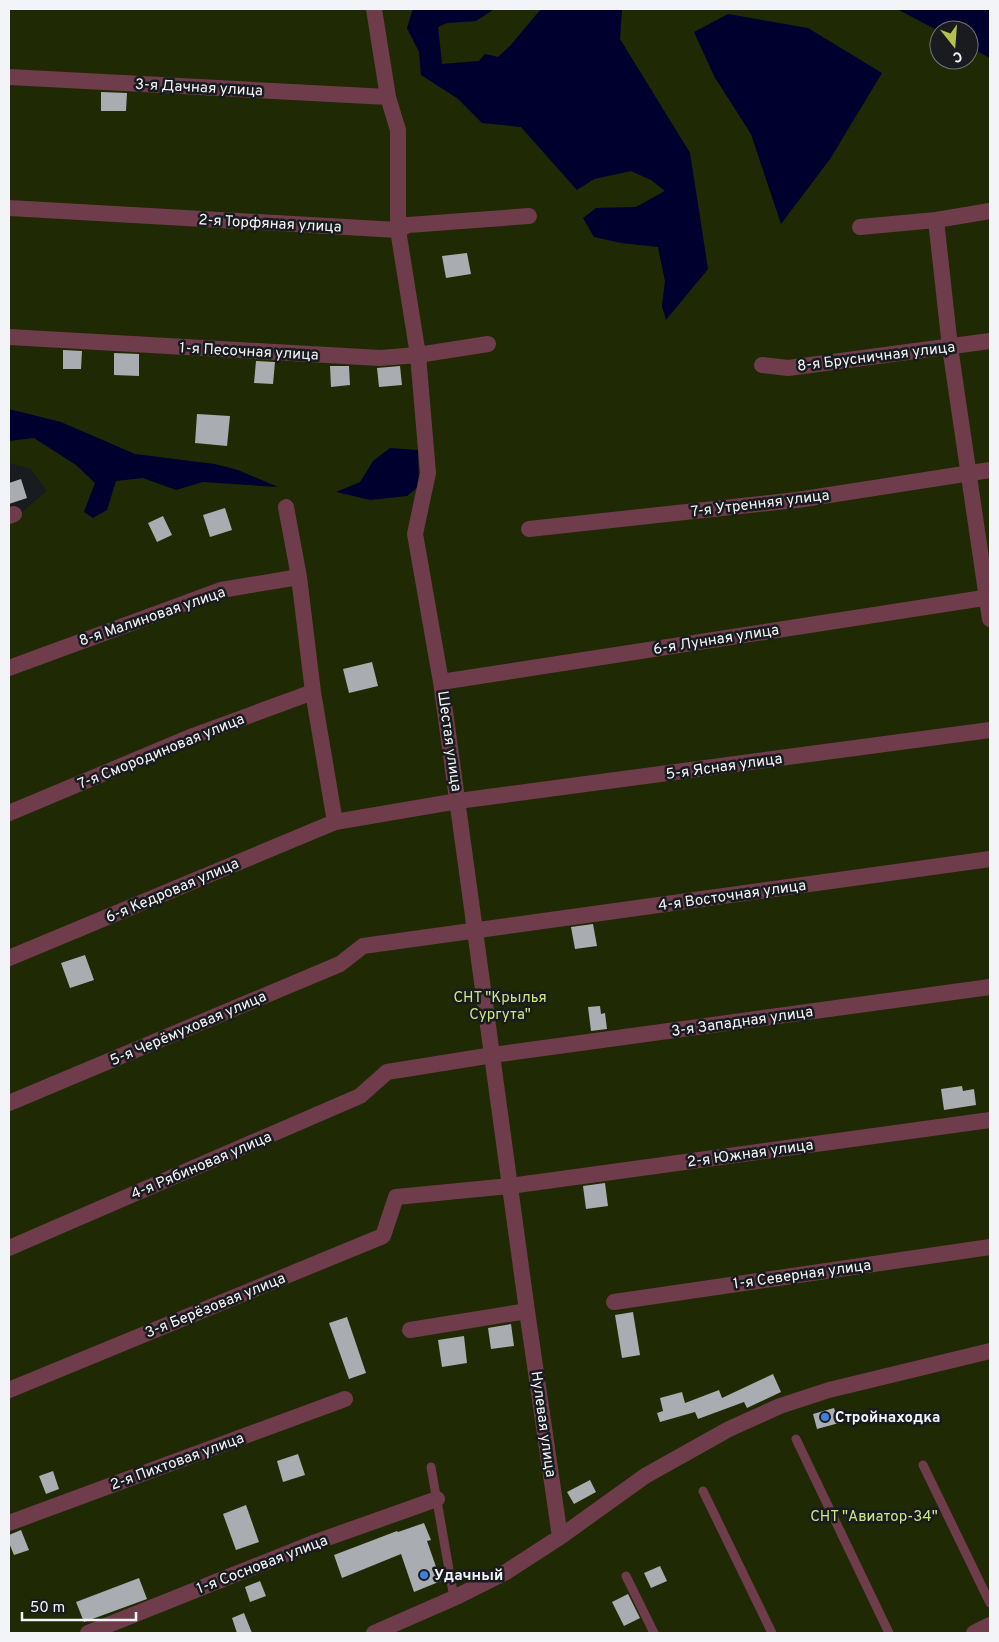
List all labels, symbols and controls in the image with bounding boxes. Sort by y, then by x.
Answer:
north arrow [929,20,979,70]
text: С [951,47,964,65]
street label: 3-я Дачная улица [134,76,263,101]
street label: 2-я Торфяная улица [198,211,342,238]
street label: 8-я Брусничная улица [796,338,956,377]
street label: 1-я Песочная улица [179,339,319,366]
street label: 7-я Утренняя улица [690,487,831,522]
street label: 8-я Малиновая улица [77,583,228,651]
street label: 6-я Лунная улица [652,621,781,660]
street label: Шестая улица [432,690,465,793]
street label: 7-я Смородиновая улица [75,710,248,795]
street label: 5-я Ясная улица [665,750,784,785]
street label: 6-я Кедровая улица [103,855,242,928]
street label: 4-я Восточная улица [657,877,807,916]
street label: 5-я Черёмуховая улица [107,988,270,1071]
park label: CНТ "Крылья Сургута" [453,989,547,1025]
street label: 3-я Западная улица [670,1003,814,1042]
street label: 4-я Рябиновая улица [128,1128,275,1205]
street label: 2-я Южная улица [686,1136,815,1173]
street label: 1-я Северная улица [732,1256,872,1295]
street label: 3-я Берёзовая улица [143,1270,288,1343]
street label: Нулевая улица [526,1370,559,1479]
place label: Стройнаходка [835,1409,940,1428]
marker: Стройнаходка [819,1411,831,1423]
street label: 2-я Пихтовая улица [108,1429,247,1495]
park label: СНТ "Авиатор-34" [810,1508,938,1527]
street label: 1-я Сосновая улица [194,1532,331,1599]
place label: Удачный [434,1567,503,1586]
marker: Удачный [418,1569,430,1581]
scale bar [22,1590,136,1622]
text: 50 m [30,1599,65,1618]

